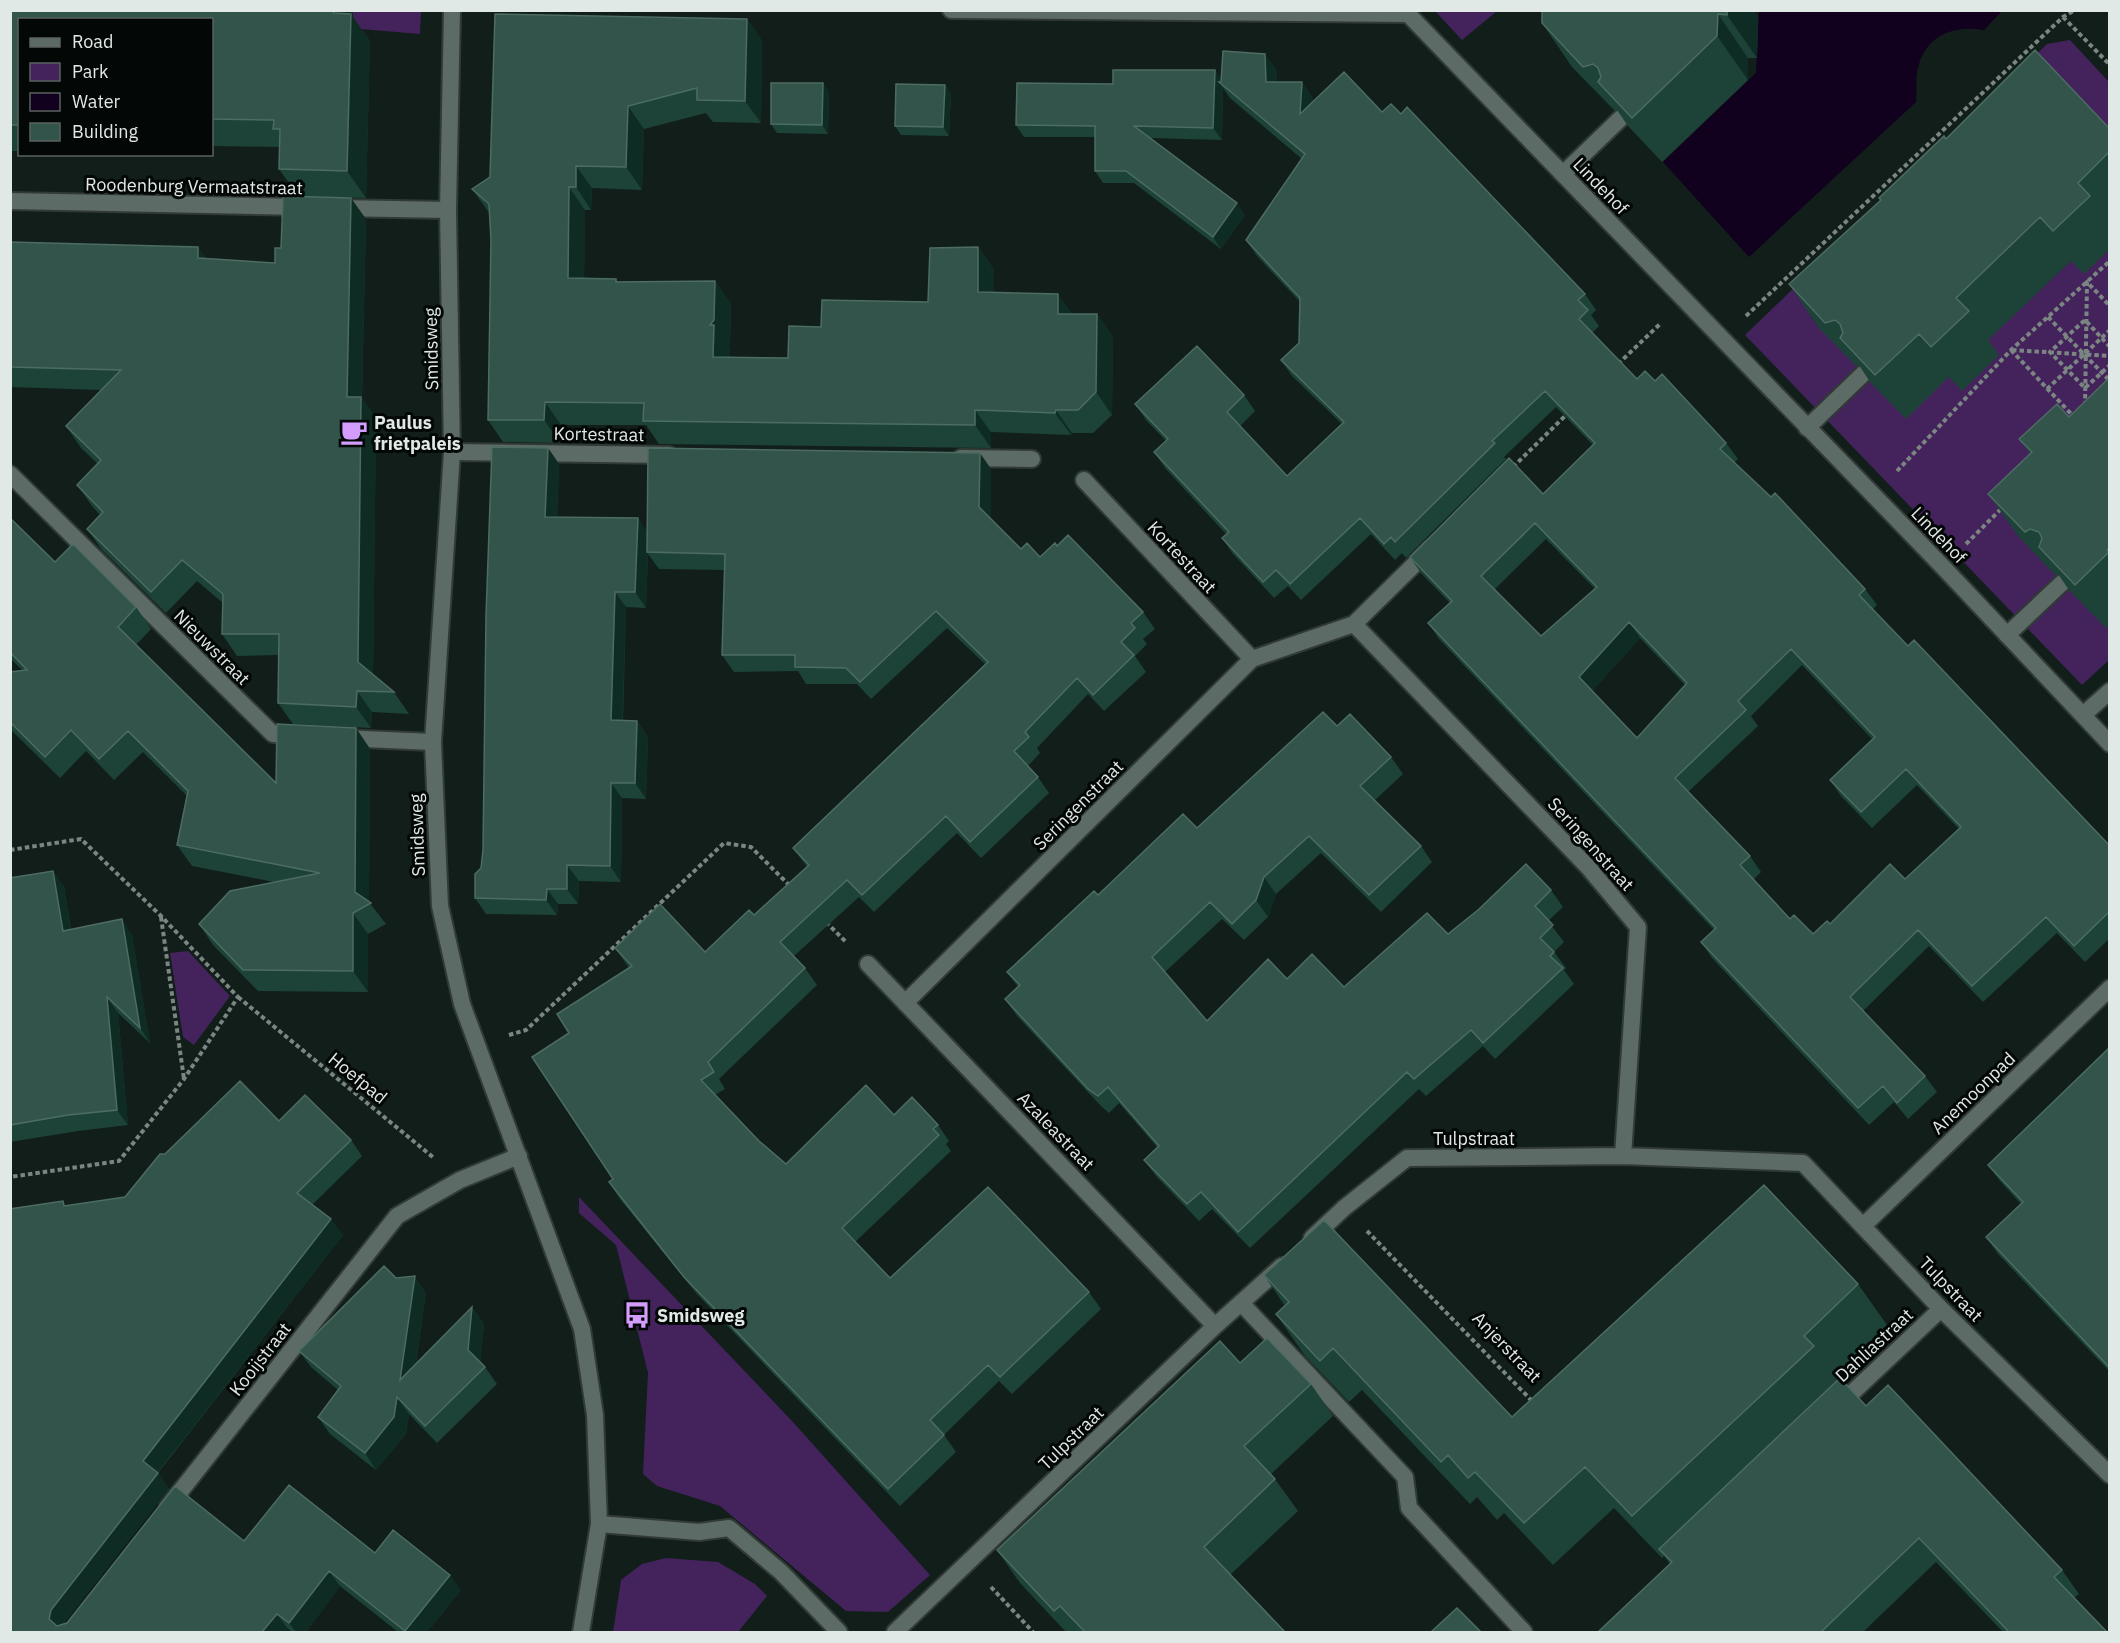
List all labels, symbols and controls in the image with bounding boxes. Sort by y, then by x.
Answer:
legend [18,18,213,156]
text: Road [72,30,113,53]
text: Park [72,60,109,83]
text: Water [72,90,121,113]
text: Building [72,120,139,143]
street label: Lindehof [1568,153,1634,219]
street label: Roodenburg Vermaatstraat [85,173,303,199]
street label: Smidsweg [419,307,443,391]
place label: Paulus frietpaleis [374,411,461,455]
cafe icon: Paulus frietpaleis [339,417,369,447]
street label: Kortestraat [553,422,645,446]
street label: Lindehof [1906,502,1972,568]
street label: Kortestraat [1143,516,1221,598]
street label: Nieuwstraat [169,604,255,690]
street label: Seringenstraat [1028,755,1128,855]
street label: Seringenstraat [1543,792,1639,896]
street label: Smidsweg [404,793,430,877]
street label: Hoefpad [324,1047,392,1109]
street label: Anemoonpad [1926,1047,2020,1139]
street label: Azaleastraat [1013,1087,1099,1175]
street label: Tulpstraat [1433,1127,1515,1150]
street label: Tulpstraat [1914,1252,1988,1326]
bus stop icon: Smidsweg [622,1300,652,1330]
street label: Dahliastraat [1830,1303,1918,1387]
place label: Smidsweg [657,1304,744,1327]
street label: Anjerstraat [1468,1307,1546,1387]
street label: Kooijstraat [224,1318,296,1400]
street label: Tulpstraat [1034,1401,1108,1475]

